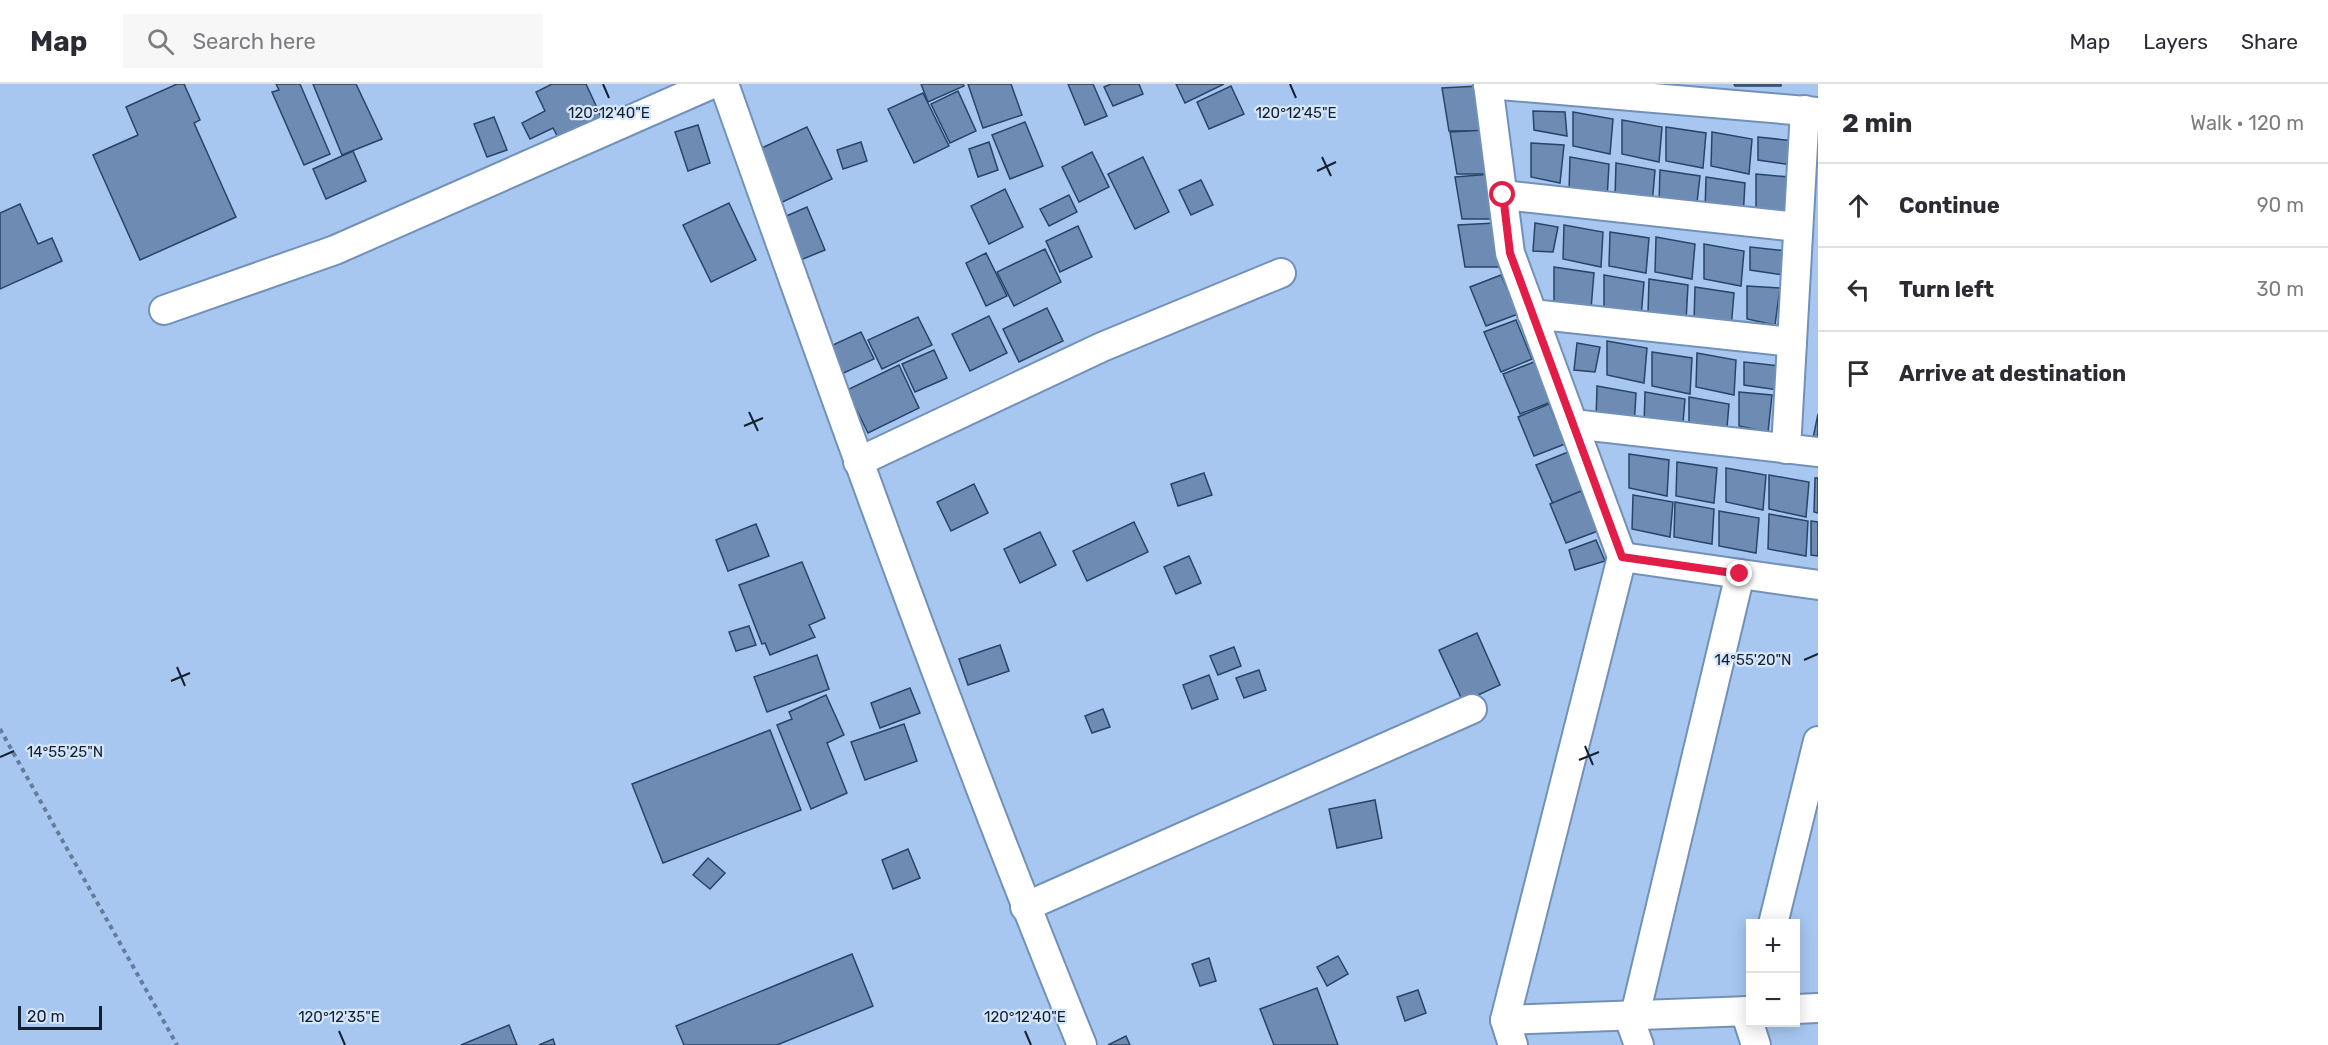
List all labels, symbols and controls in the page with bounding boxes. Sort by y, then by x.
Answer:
search box [123,14,543,68]
text: Map [30,25,87,58]
icon: search [144,25,177,58]
text: Search here [192,28,316,55]
text: Map [2069,29,2110,54]
text: Layers [2143,29,2208,54]
text: Share [2241,29,2298,54]
text: 120°12'40"E [568,104,650,122]
text: 120°12'45"E [1255,104,1337,122]
text: 2 min [1842,108,1912,139]
text: Walk · 120 m [2190,111,2304,135]
route start [1489,181,1515,207]
icon: ahead [1842,189,1875,222]
text: Continue [1899,192,2000,219]
text: 90 m [2257,193,2304,217]
icon: left [1842,273,1875,306]
text: Turn left [1899,276,1994,303]
text: 30 m [2257,277,2304,301]
icon: arrive [1842,357,1875,390]
text: Arrive at destination [1899,360,2126,387]
route end [1726,560,1752,586]
text: 14°55'20"N [1714,651,1792,669]
text: 14°55'25"N [27,743,103,761]
map controls [1746,919,1800,1027]
button: + [1746,919,1800,973]
button: − [1746,973,1800,1027]
scale bar [18,1003,102,1030]
text: 20 m [27,1007,65,1026]
text: 120°12'35"E [298,1008,380,1026]
text: 120°12'40"E [984,1008,1066,1026]

